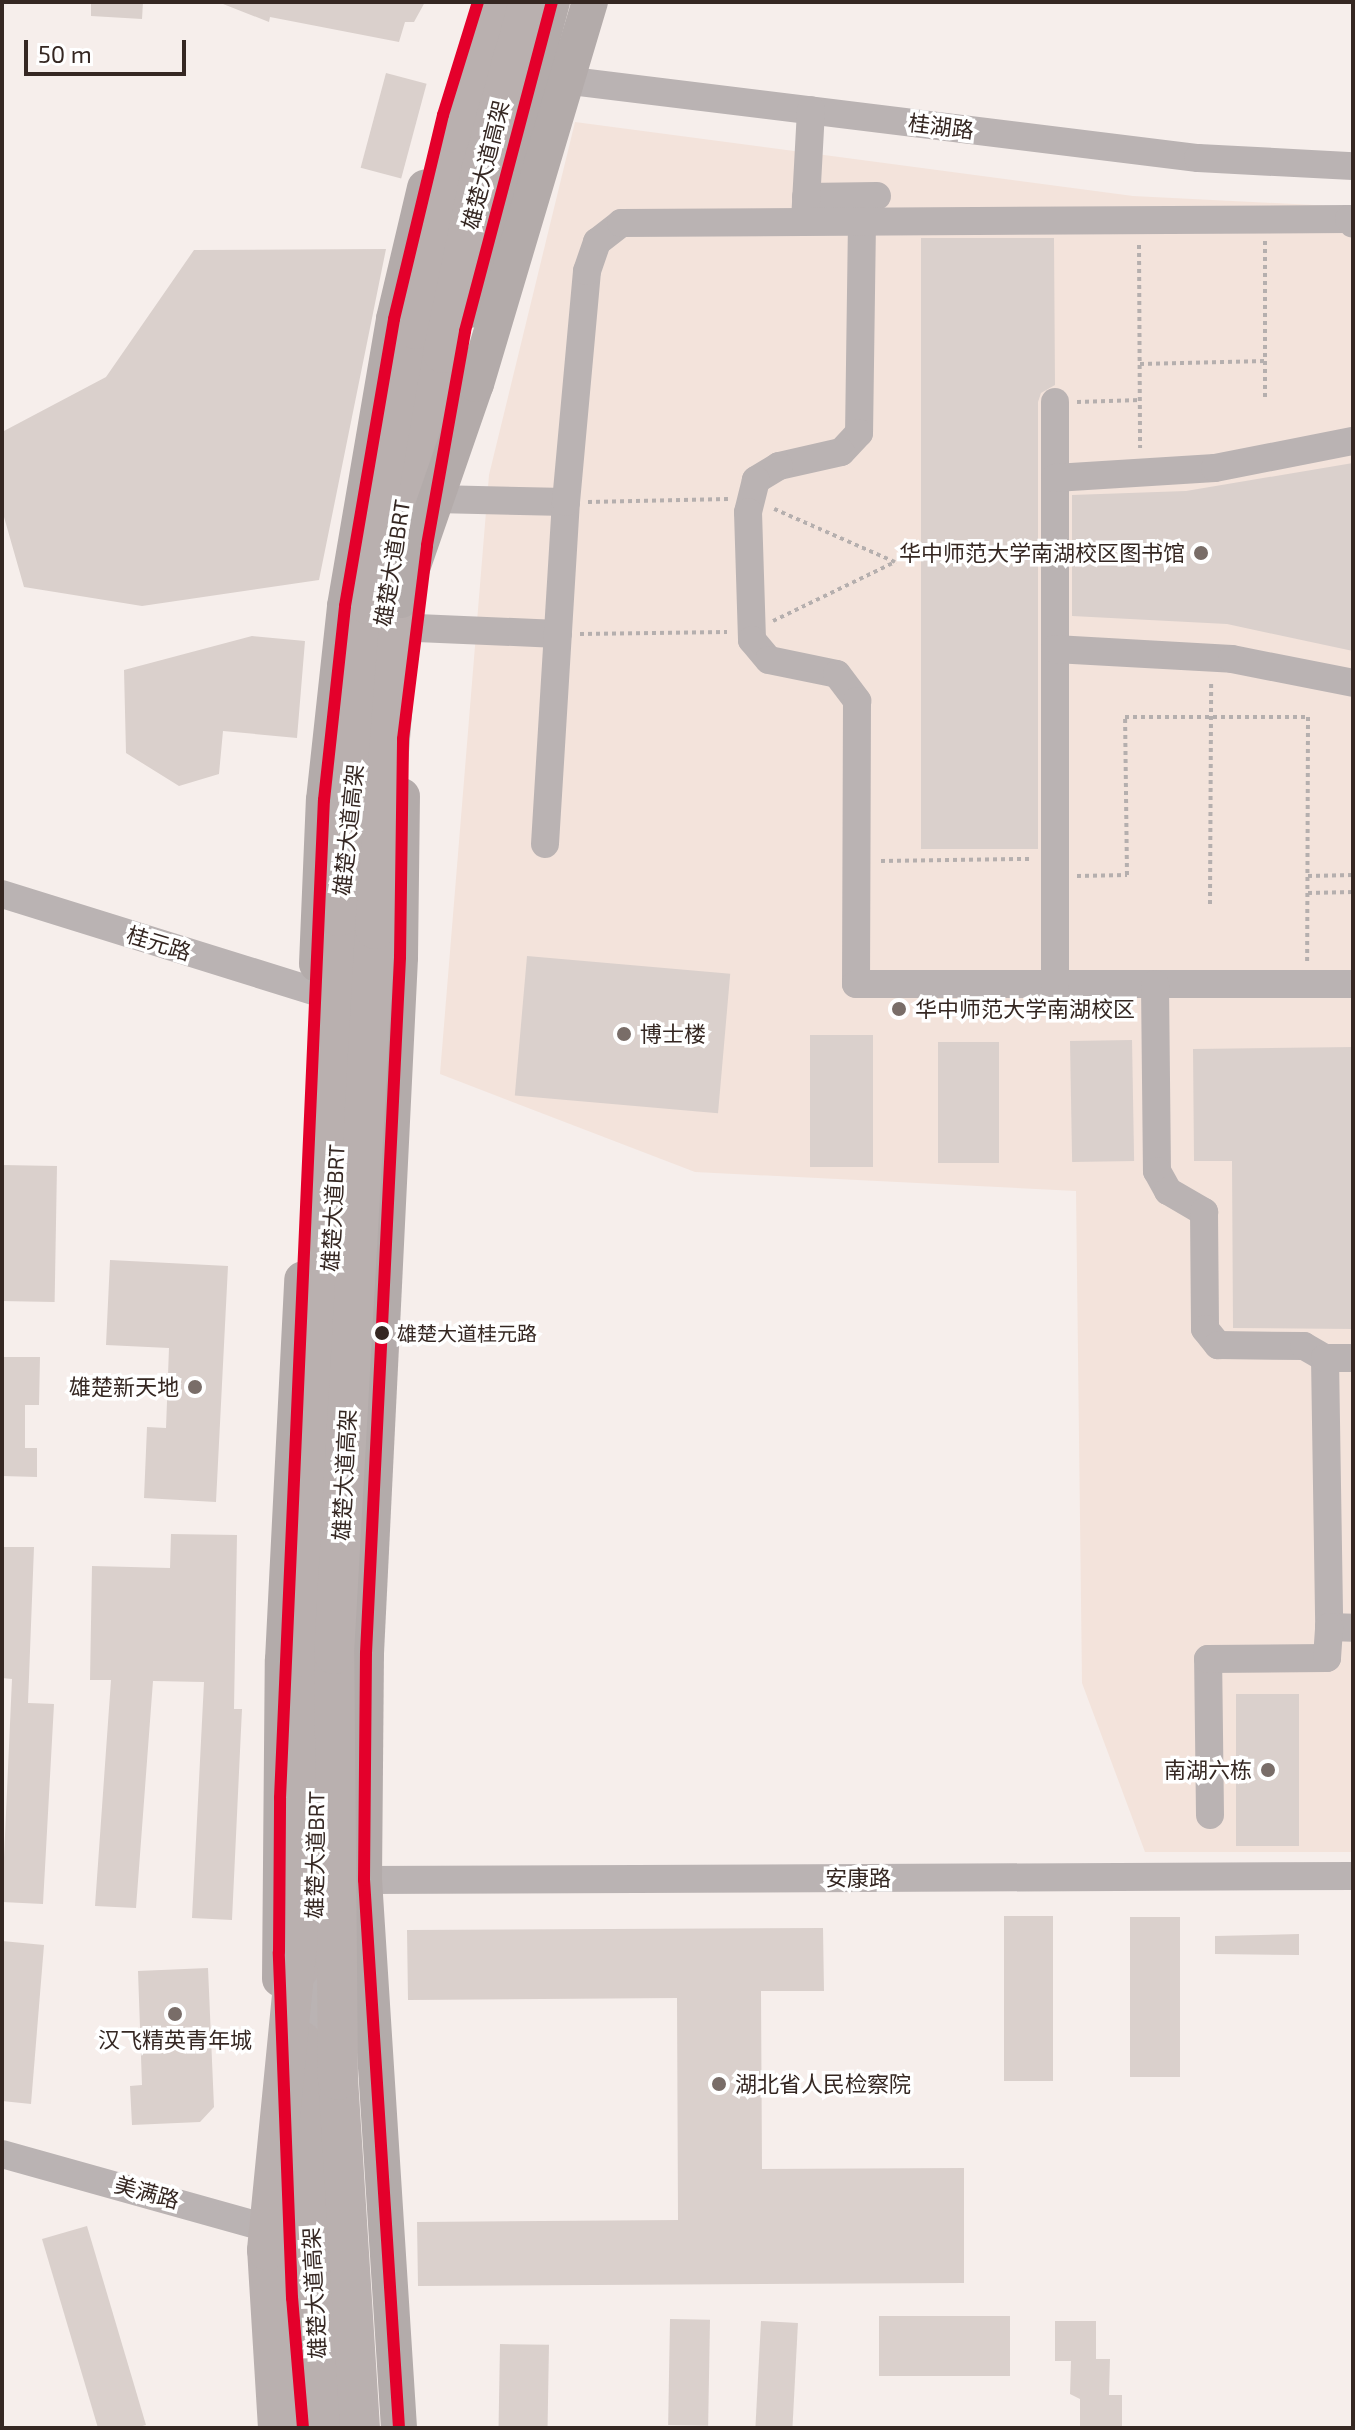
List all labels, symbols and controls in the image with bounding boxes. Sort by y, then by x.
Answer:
scale bar [28,24,190,74]
text: 50 m [38,39,92,68]
street label: 雄楚大道高架 [456,98,514,232]
street label: 桂湖路 [907,109,975,143]
street label: 雄楚大道BRT [369,498,415,628]
place label: 华中师范大学南湖校区图书馆 [899,540,1185,566]
marker: 华中师范大学南湖校区图书馆 [1192,544,1210,562]
street label: 雄楚大道高架 [328,763,368,897]
street label: 桂元路 [124,921,194,965]
place label: 华中师范大学南湖校区 [915,996,1135,1022]
marker: 华中师范大学南湖校区 [890,1000,908,1018]
place label: 博士楼 [640,1021,706,1047]
marker: 博士楼 [615,1025,633,1043]
street label: 雄楚大道BRT [316,1144,350,1272]
place label: 雄楚大道桂元路 [397,1321,537,1345]
marker: 雄楚大道桂元路 [374,1325,390,1341]
place label: 雄楚新天地 [69,1374,179,1400]
marker: 雄楚新天地 [186,1378,204,1396]
street label: 雄楚大道高架 [327,1408,361,1542]
place label: 南湖六栋 [1164,1757,1252,1783]
marker: 南湖六栋 [1259,1761,1277,1779]
street label: 雄楚大道BRT [301,1791,329,1919]
street label: 安康路 [825,1865,891,1891]
marker: 汉飞精英青年城 [166,2005,184,2023]
place label: 汉飞精英青年城 [98,2027,252,2053]
place label: 湖北省人民检察院 [735,2071,911,2097]
marker: 湖北省人民检察院 [710,2075,728,2093]
street label: 美满路 [112,2171,182,2213]
street label: 雄楚大道高架 [297,2226,331,2360]

